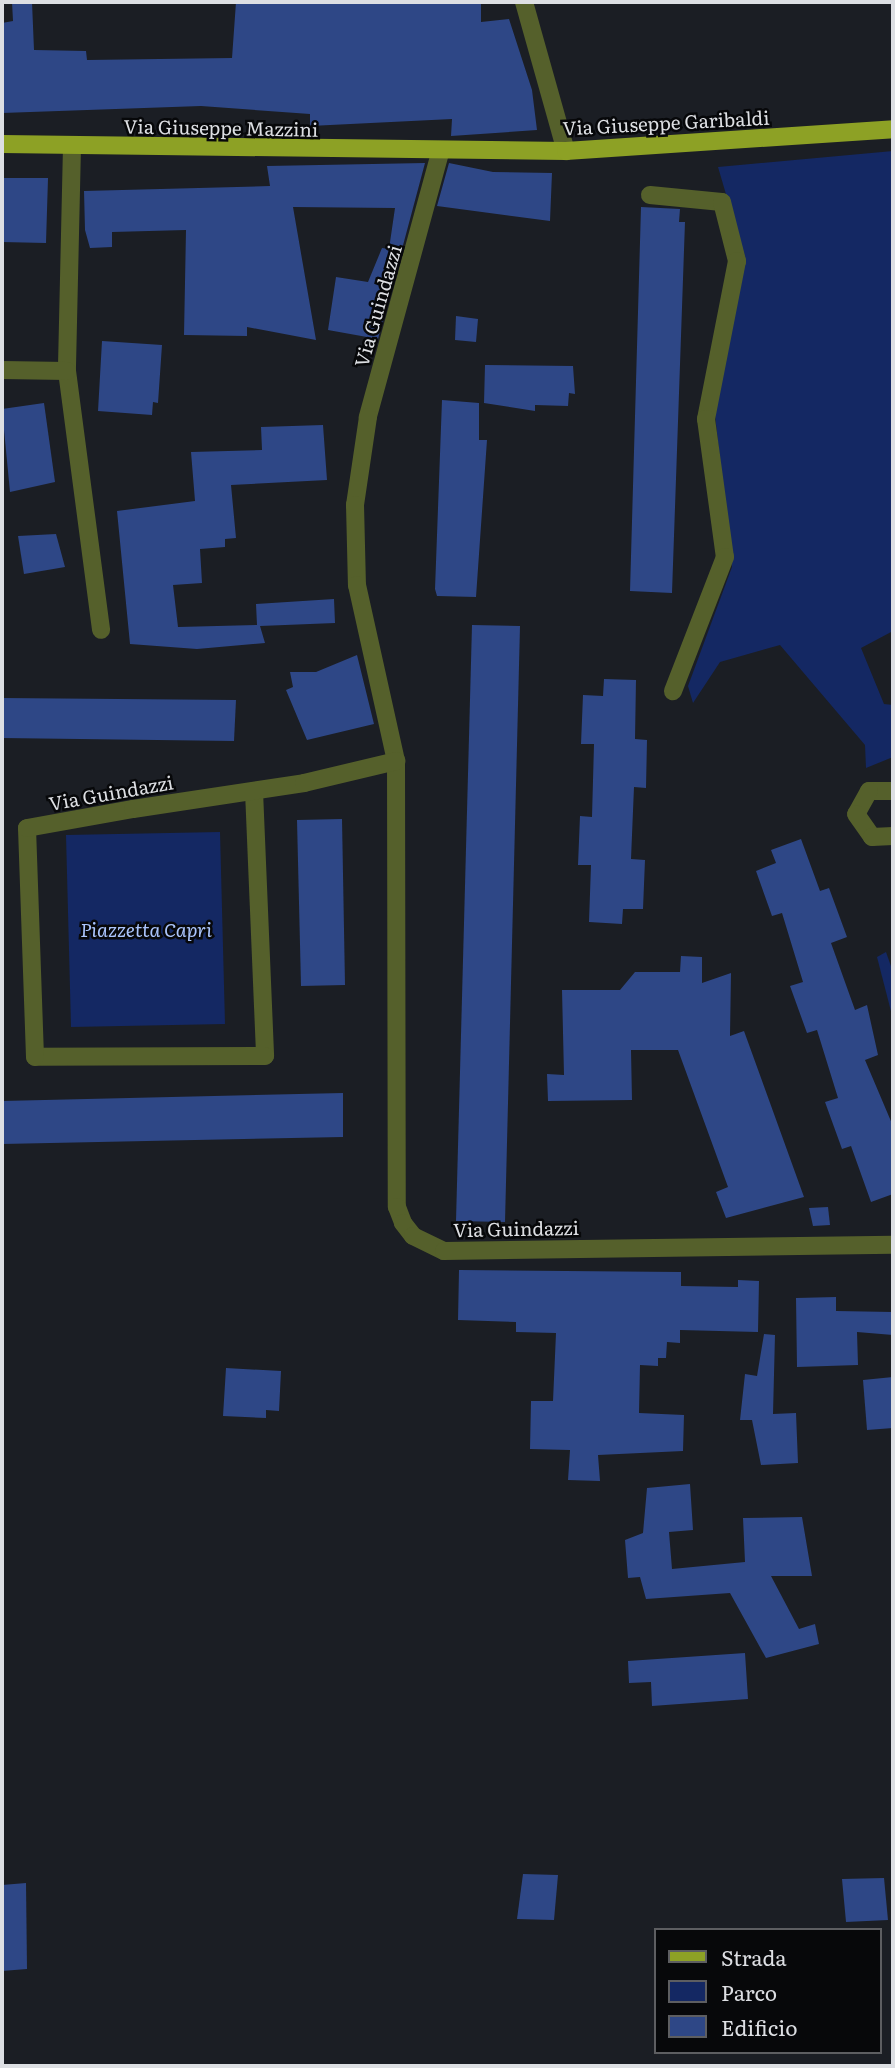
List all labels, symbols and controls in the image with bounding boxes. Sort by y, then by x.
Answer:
street label: Via Giuseppe Garibaldi [562,106,770,140]
street label: Via Giuseppe Mazzini [124,115,318,141]
street label: Via Guindazzi [350,242,406,370]
street label: Via Guindazzi [47,771,175,815]
park label: Piazzetta Capri [80,919,212,941]
street label: Via Guindazzi [453,1217,579,1241]
legend [654,1928,881,2054]
text: Strada [721,1941,787,1972]
text: Parco [721,1976,777,2007]
text: Edificio [721,2011,797,2042]

